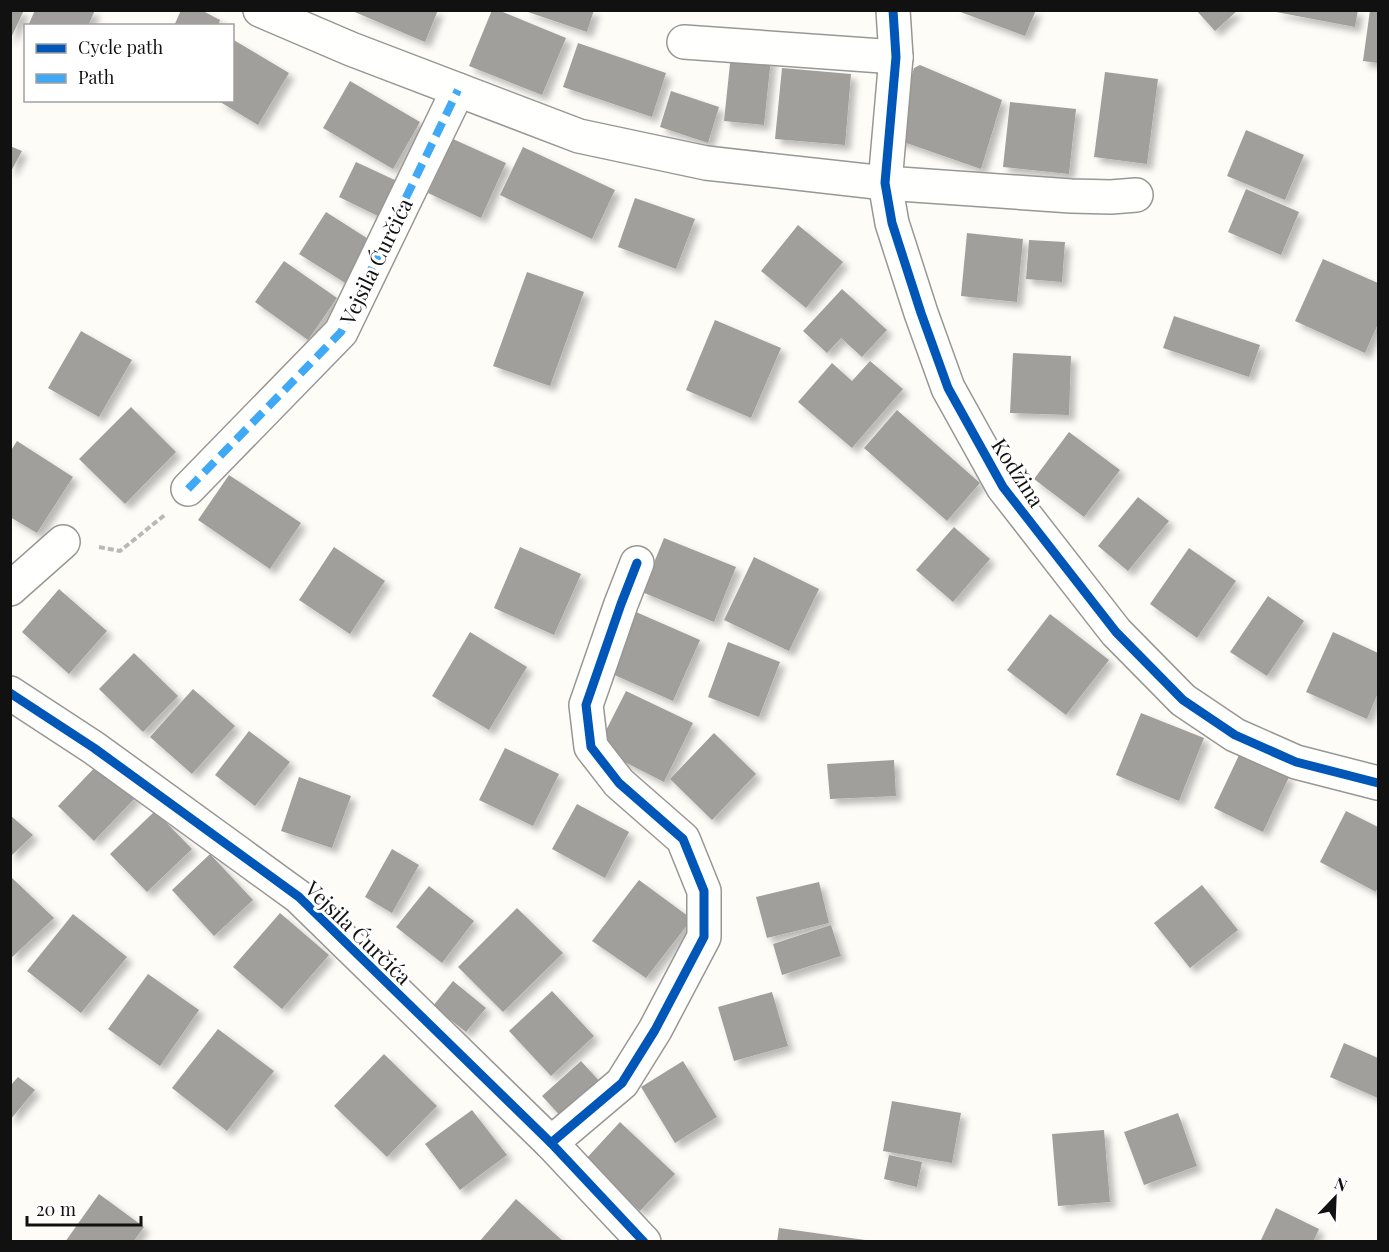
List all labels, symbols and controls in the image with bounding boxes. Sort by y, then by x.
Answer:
legend [24,24,234,102]
text: Cycle path [78,35,163,59]
text: Path [78,65,115,89]
street label: Vejsila Ćurčića [332,192,418,330]
street label: Kodžina [986,432,1052,512]
street label: Vejsila Ćurčića [299,873,419,990]
north arrow [1305,1168,1365,1228]
text: N [1332,1172,1351,1196]
scale bar [27,1189,141,1227]
text: 20 m [36,1197,76,1221]

